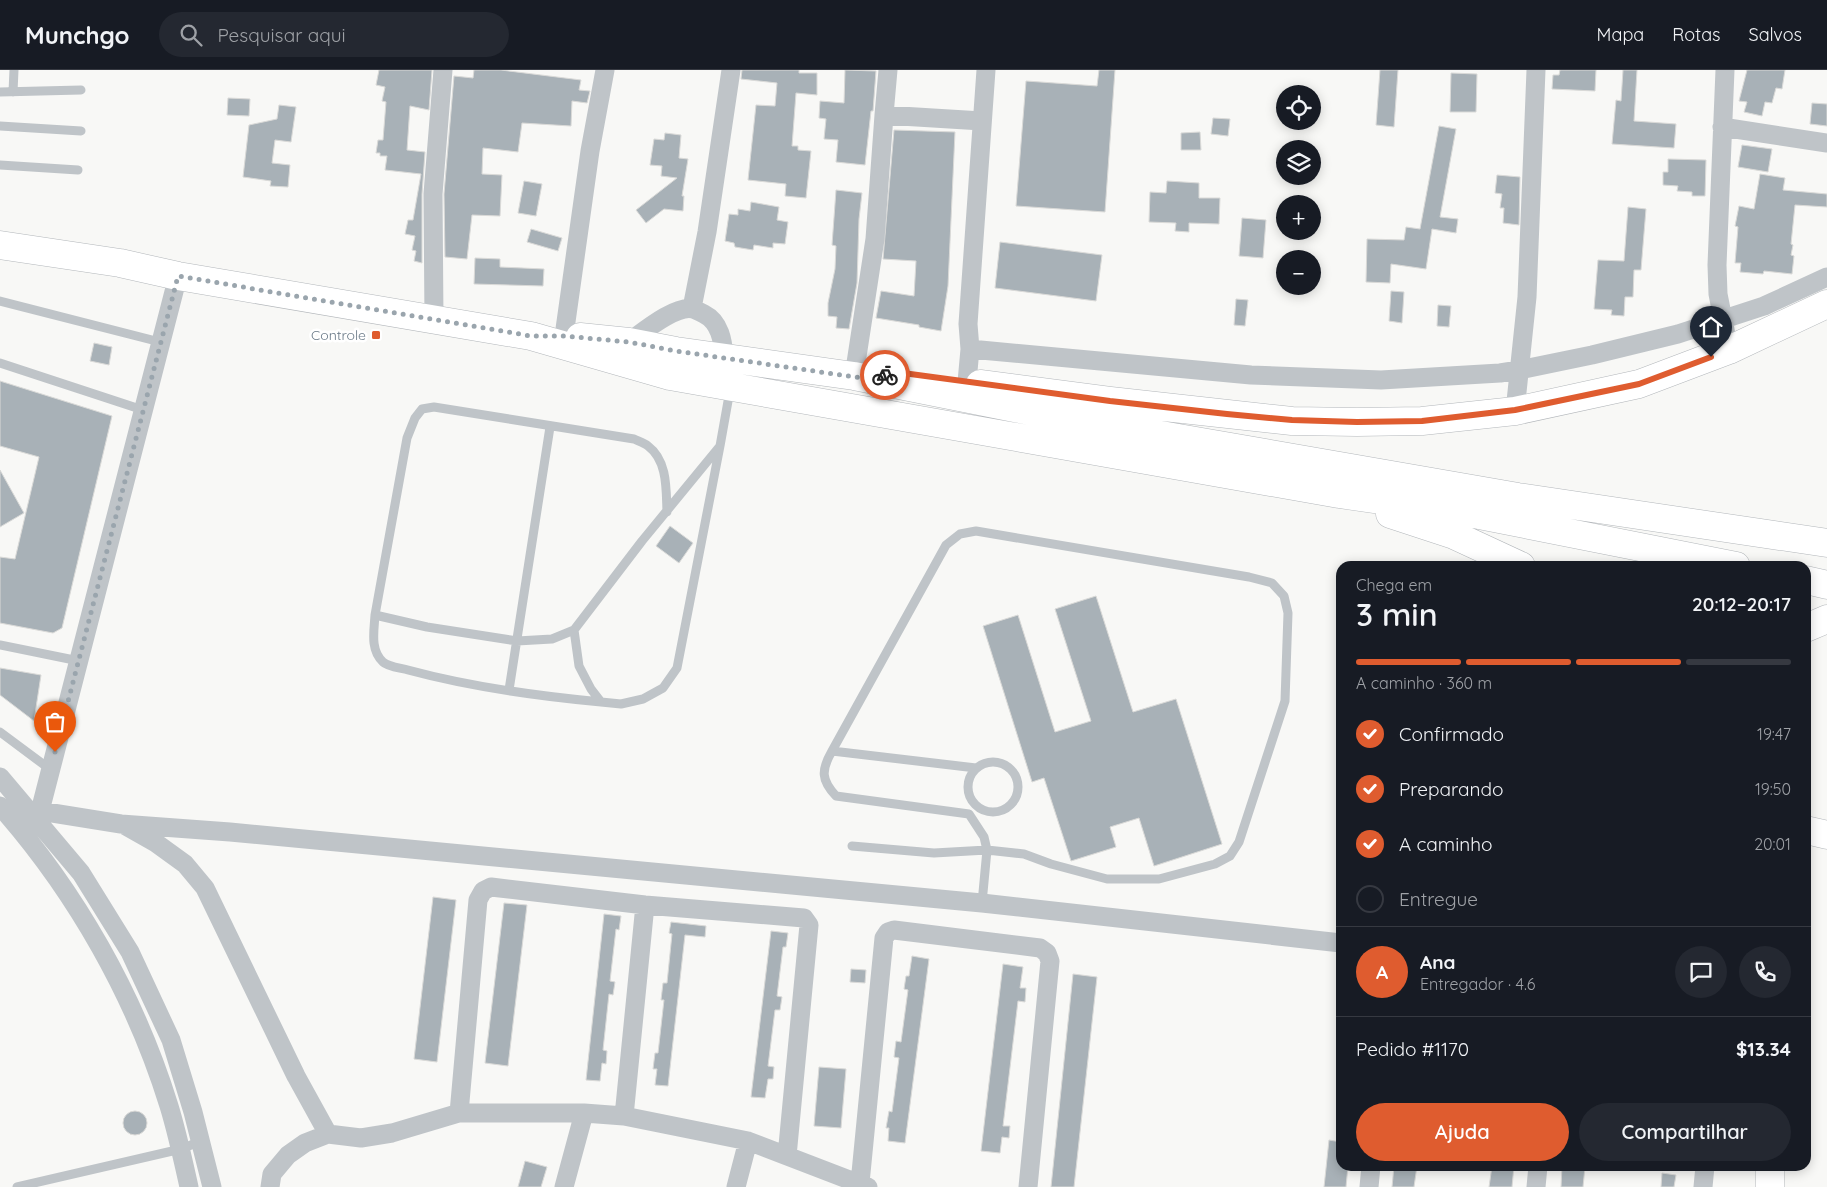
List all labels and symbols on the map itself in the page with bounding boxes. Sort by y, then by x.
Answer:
pin [1690,306,1732,357]
place label: Controle [311,326,366,344]
marker: Controle [370,329,382,341]
courier [860,350,910,400]
pin [34,701,76,752]

